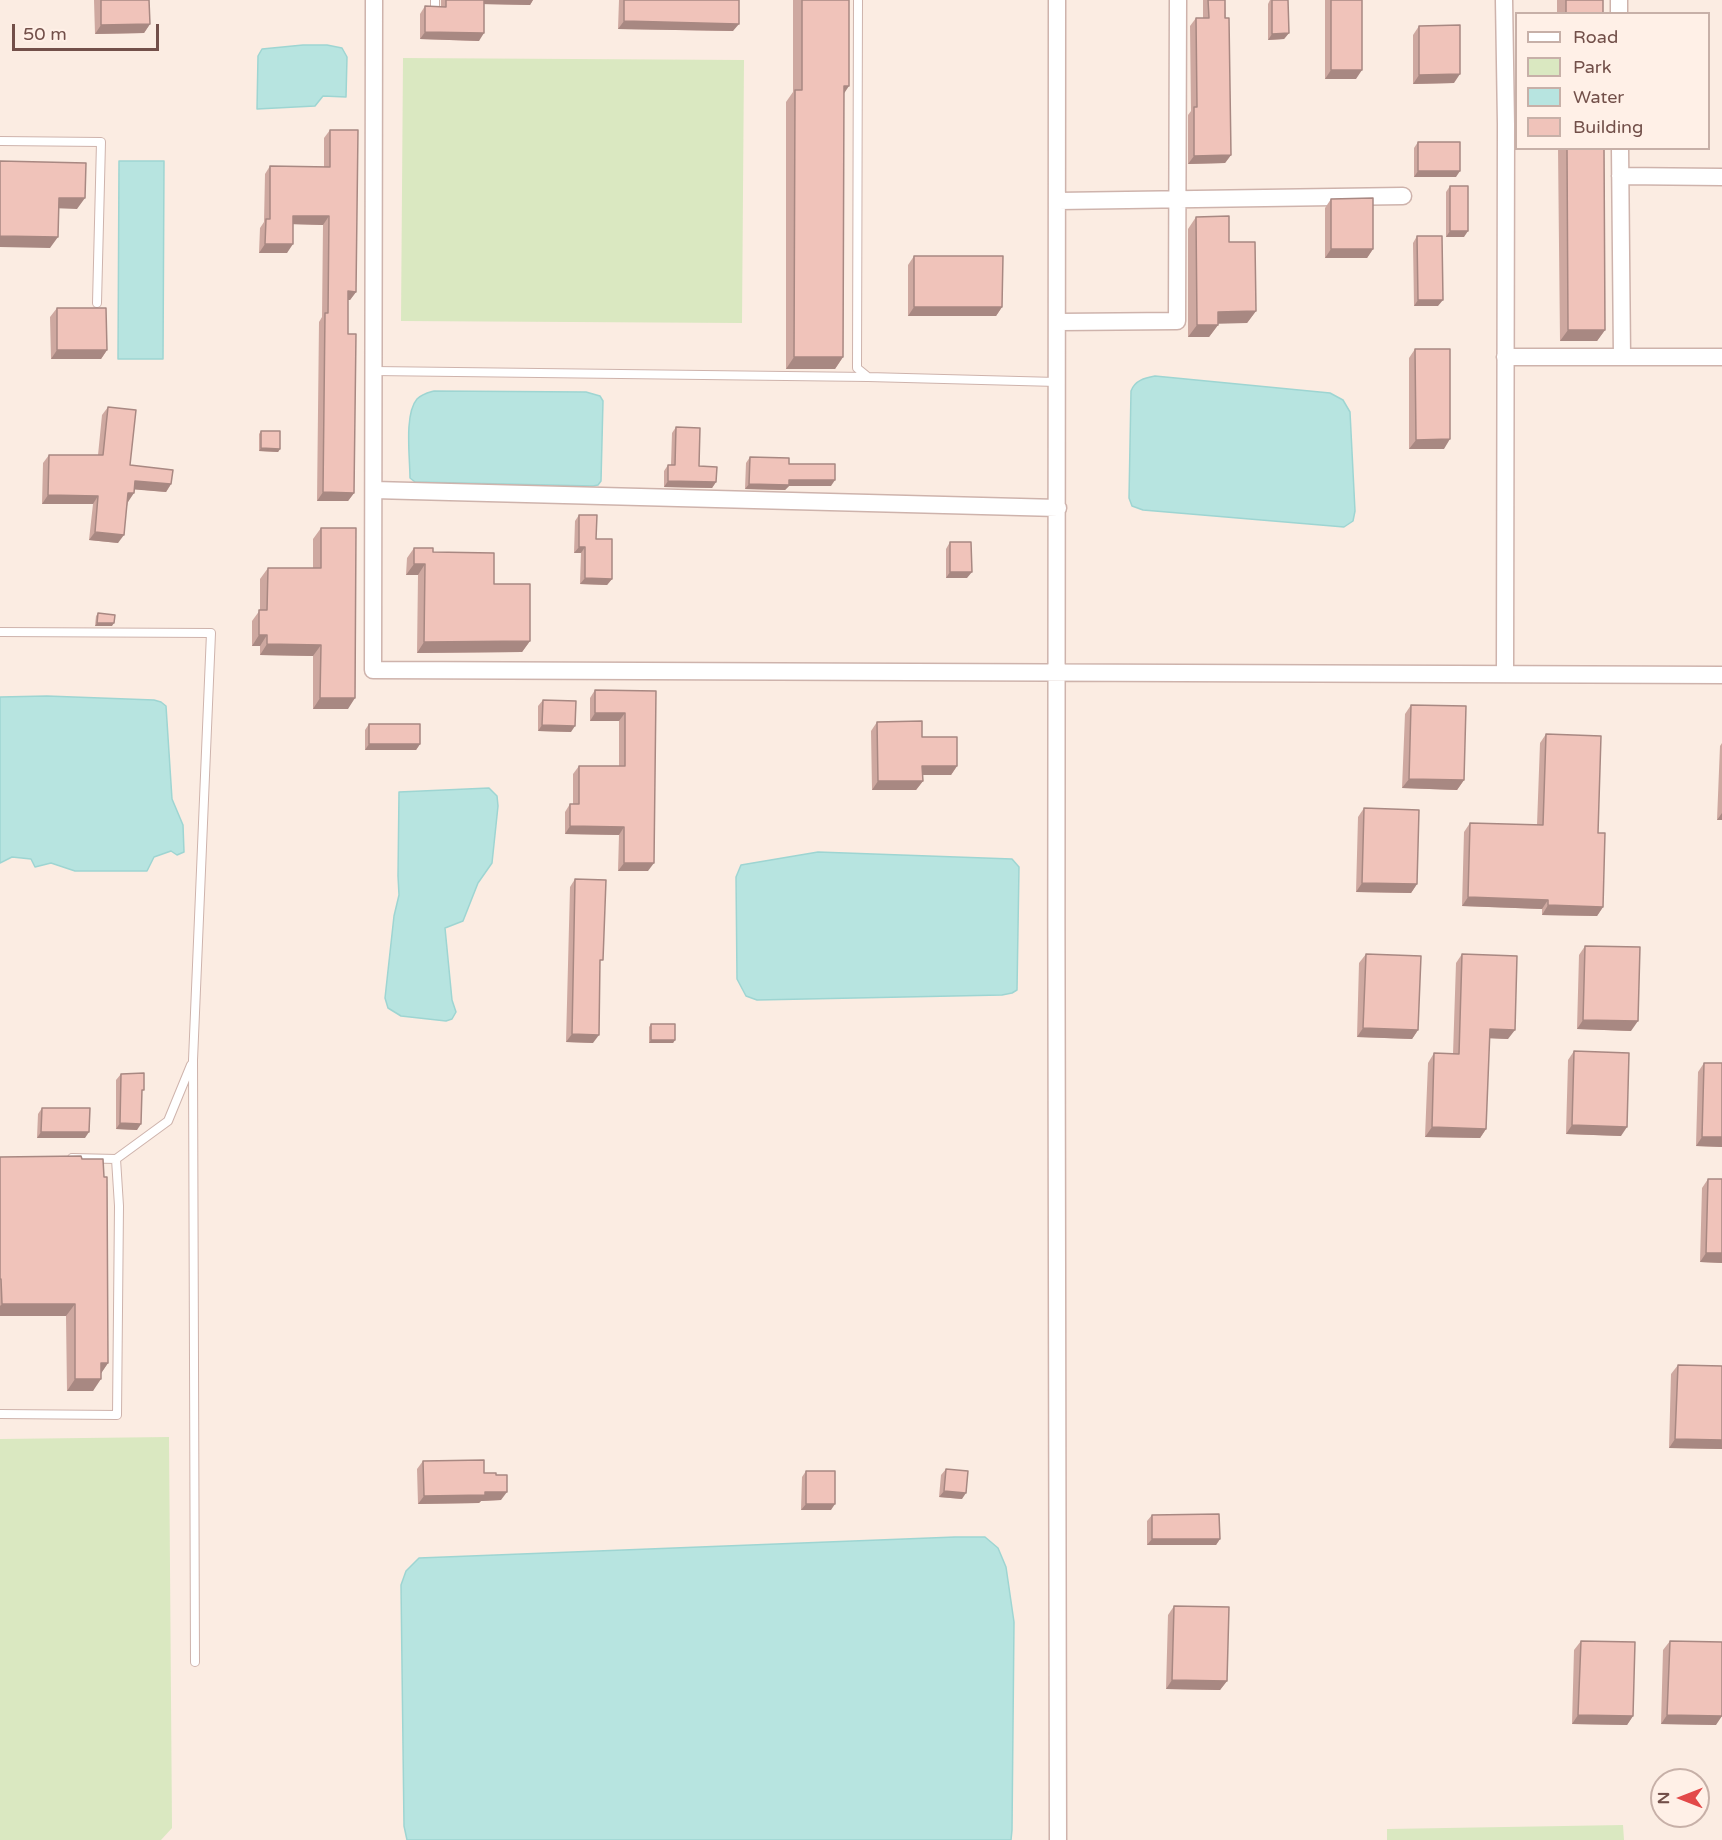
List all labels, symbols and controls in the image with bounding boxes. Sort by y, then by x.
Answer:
scale bar [15,12,162,50]
legend [1515,12,1710,150]
text: 50 m [23,23,67,45]
text: Road [1573,26,1618,48]
text: Park [1573,56,1611,78]
text: Water [1573,86,1624,108]
text: Building [1573,116,1643,138]
north arrow [1650,1768,1710,1828]
text: N [1654,1792,1674,1804]

